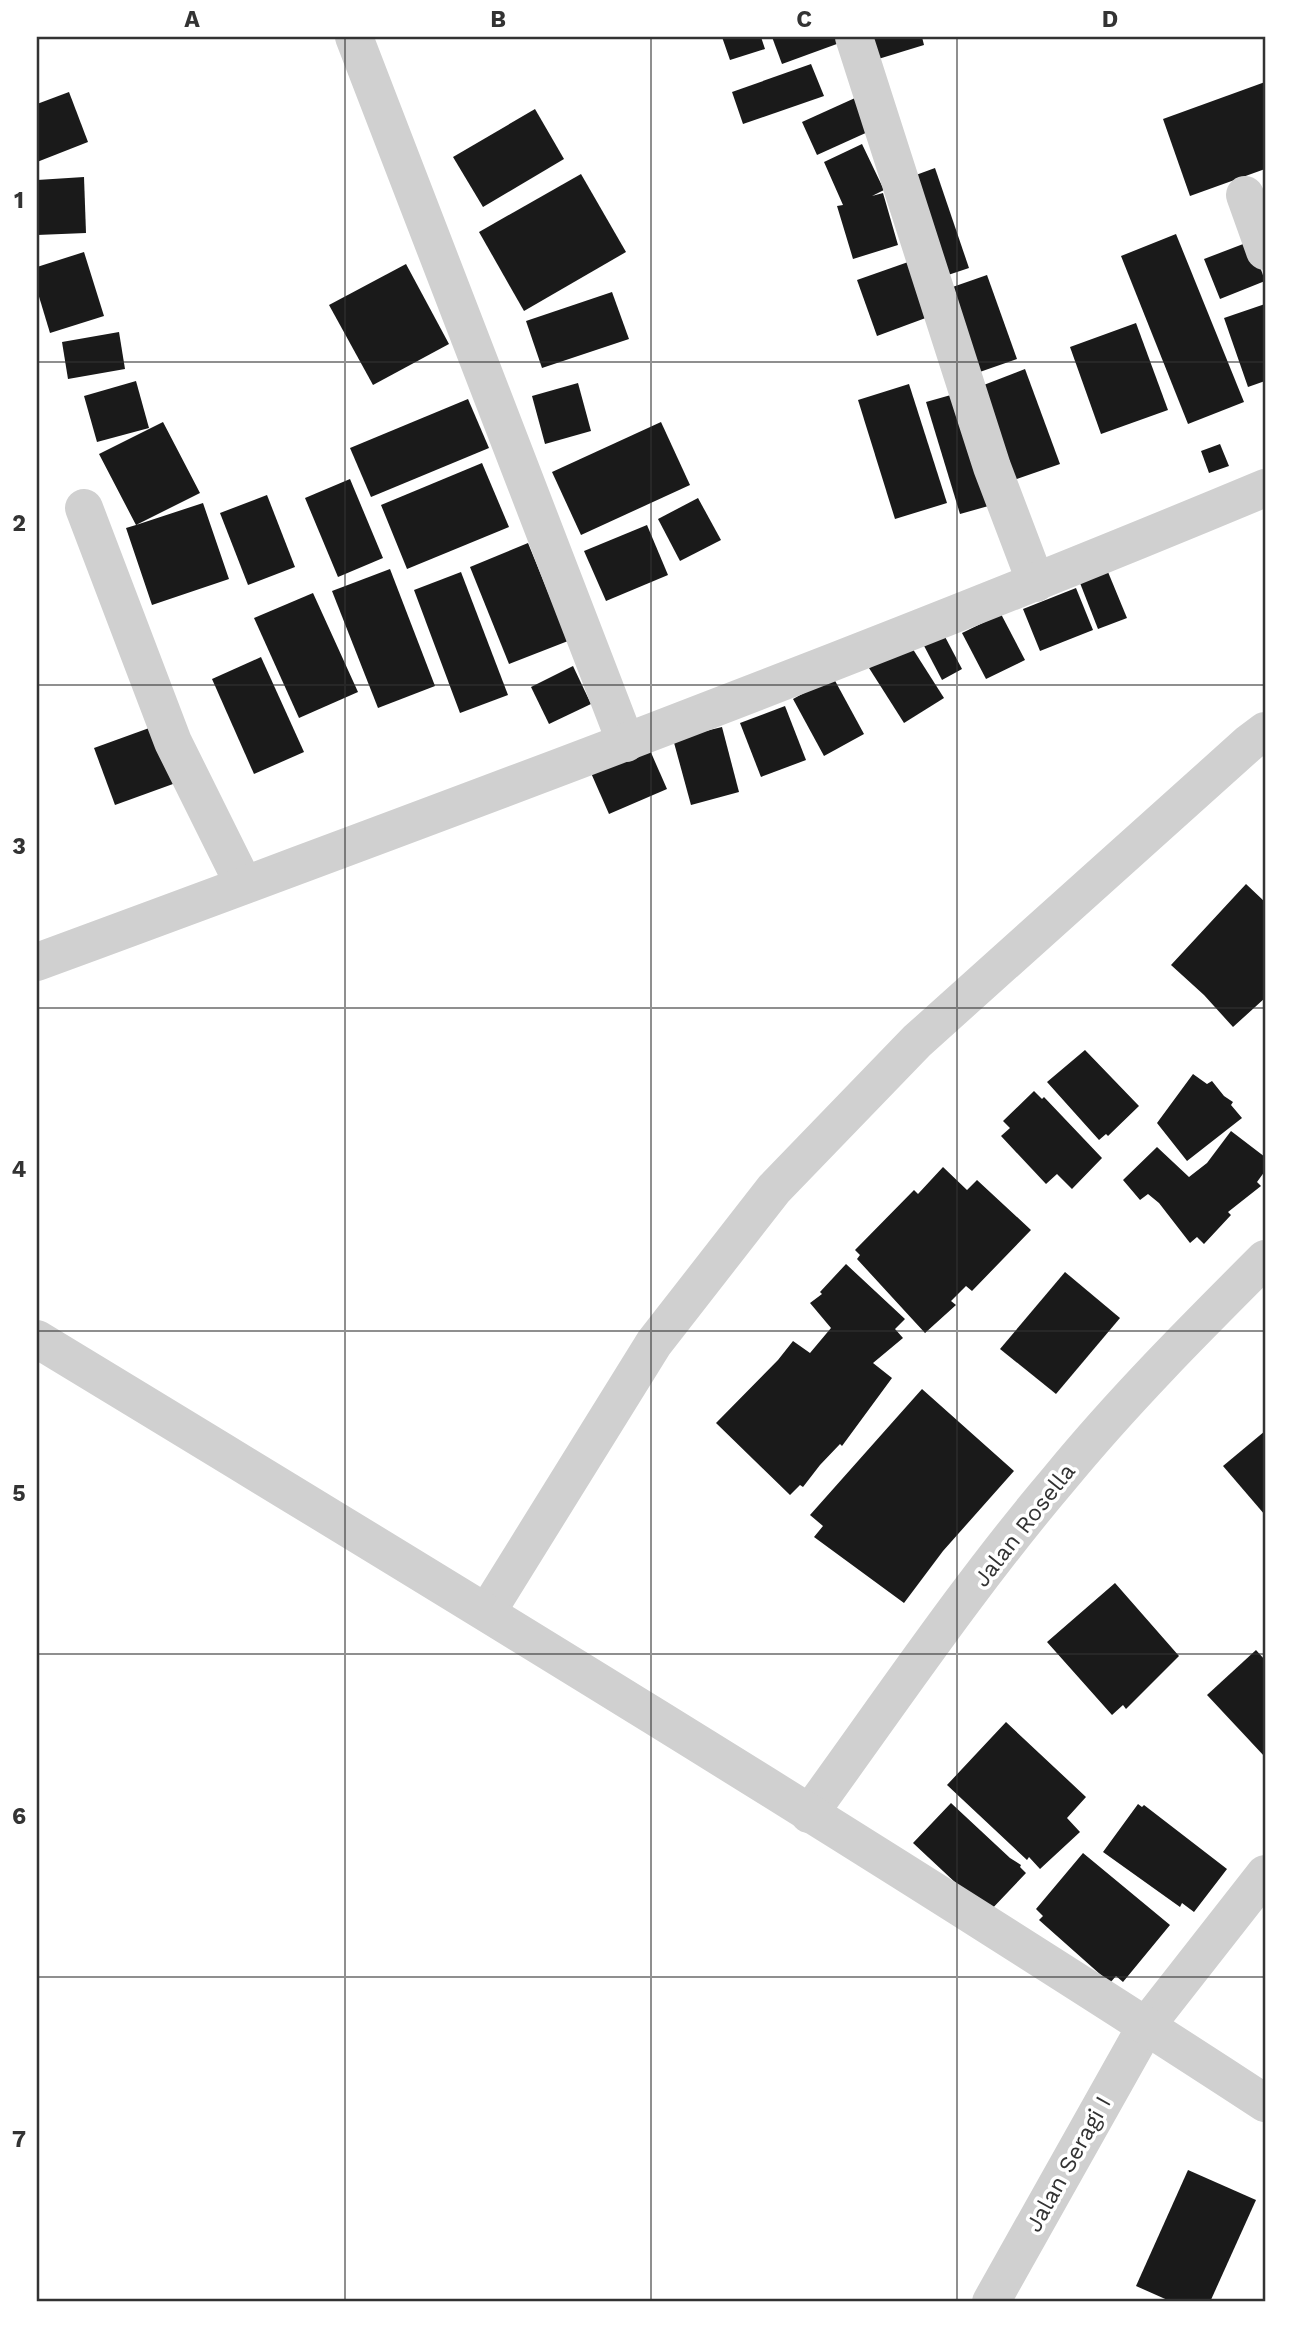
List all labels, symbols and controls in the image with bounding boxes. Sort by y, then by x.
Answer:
text: A [184,6,200,33]
text: B [490,6,506,33]
text: C [796,6,812,33]
text: D [1102,6,1118,33]
text: 1 [14,187,24,214]
text: 2 [12,510,26,537]
text: 3 [12,833,26,860]
text: 4 [12,1156,27,1183]
street label: Jalan Rosella [968,1458,1081,1592]
text: 5 [12,1480,26,1507]
text: 6 [12,1803,26,1830]
street label: Jalan Seragi I [1020,2092,1117,2237]
text: 7 [12,2126,26,2153]

